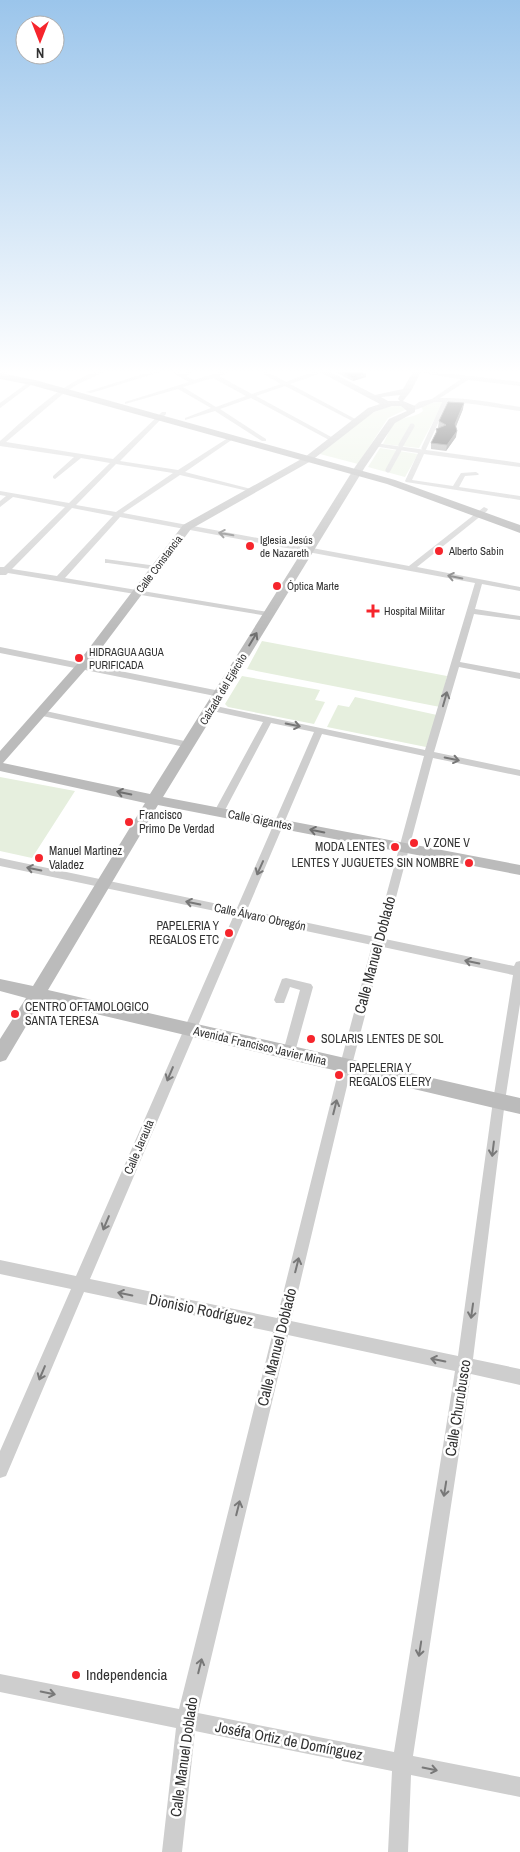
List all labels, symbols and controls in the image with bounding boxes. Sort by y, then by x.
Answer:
north arrow [15,15,65,65]
text: N [36,44,44,62]
one-way arrow [219,528,235,538]
street label: Calle Constancia [133,532,185,596]
place label: Iglesia Jesús de Nazareth [260,533,313,560]
marker: Iglesia Jesús de Nazareth [244,540,256,552]
place label: Alberto Sabin [448,544,504,558]
marker: Alberto Sabin [433,545,445,557]
one-way arrow [447,571,463,581]
place label: Óptica Marte [287,579,339,593]
marker: Óptica Marte [271,580,283,592]
marker: Hospital Militar [366,604,380,618]
place label: Hospital Militar [384,604,445,618]
one-way arrow [249,632,259,646]
place label: HIDRAGUA AGUA PURIFICADA [89,645,165,672]
street label: Calzada del Ejército [196,651,250,727]
marker: HIDRAGUA AGUA PURIFICADA [73,652,85,664]
one-way arrow [441,692,450,708]
one-way arrow [285,721,301,730]
one-way arrow [444,754,460,764]
one-way arrow [116,788,132,798]
street label: Calle Gigantes [227,806,294,834]
place label: Francisco Primo De Verdad [139,807,214,837]
marker: Francisco Primo De Verdad [123,816,135,828]
one-way arrow [310,826,326,835]
place label: V ZONE V [424,835,470,851]
marker: V ZONE V [408,837,420,849]
place label: MODA LENTES [315,839,385,855]
marker: MODA LENTES [389,841,401,853]
place label: Manuel Martinez Valadez [49,843,122,873]
marker: Manuel Martinez Valadez [33,852,45,864]
place label: LENTES Y JUGUETES SIN NOMBRE [291,855,459,871]
marker: LENTES Y JUGUETES SIN NOMBRE [463,857,475,869]
one-way arrow [255,860,265,875]
one-way arrow [27,864,43,873]
street label: Calle Manuel Doblado [349,894,400,1016]
one-way arrow [186,897,202,907]
street label: Calle Álvaro Obregón [213,899,307,935]
place label: PAPELERIA Y REGALOS ETC [149,918,219,948]
marker: PAPELERIA Y REGALOS ETC [223,927,235,939]
one-way arrow [465,956,481,966]
place label: CENTRO OFTAMOLOGICO SANTA TERESA [25,999,149,1029]
marker: CENTRO OFTAMOLOGICO SANTA TERESA [9,1008,21,1020]
street label: Avenida Francisco Javier Mina [191,1023,329,1069]
place label: SOLARIS LENTES DE SOL [321,1031,444,1047]
marker: SOLARIS LENTES DE SOL [305,1033,317,1045]
place label: PAPELERIA Y REGALOS ELERY [349,1060,432,1090]
one-way arrow [165,1066,175,1081]
marker: PAPELERIA Y REGALOS ELERY [333,1069,345,1081]
one-way arrow [331,1099,341,1115]
street label: Calle Jarauta [120,1117,158,1177]
one-way arrow [488,1141,498,1157]
one-way arrow [100,1215,110,1230]
one-way arrow [293,1257,302,1273]
street label: Calle Manuel Doblado [252,1285,301,1408]
street label: Dionisio Rodríguez [147,1288,255,1331]
one-way arrow [117,1289,133,1298]
one-way arrow [467,1302,477,1318]
one-way arrow [430,1355,446,1364]
street label: Calle Churubusco [439,1358,476,1458]
one-way arrow [36,1365,46,1380]
one-way arrow [440,1480,450,1496]
one-way arrow [234,1500,243,1516]
one-way arrow [415,1641,425,1657]
one-way arrow [196,1658,205,1674]
place label: Independencia [86,1664,168,1685]
marker: Independencia [70,1669,82,1681]
one-way arrow [39,1688,55,1698]
street label: Calle Manuel Doblado [165,1695,202,1818]
street label: Joséfa Ortiz de Domínguez [214,1716,365,1765]
one-way arrow [422,1765,438,1774]

